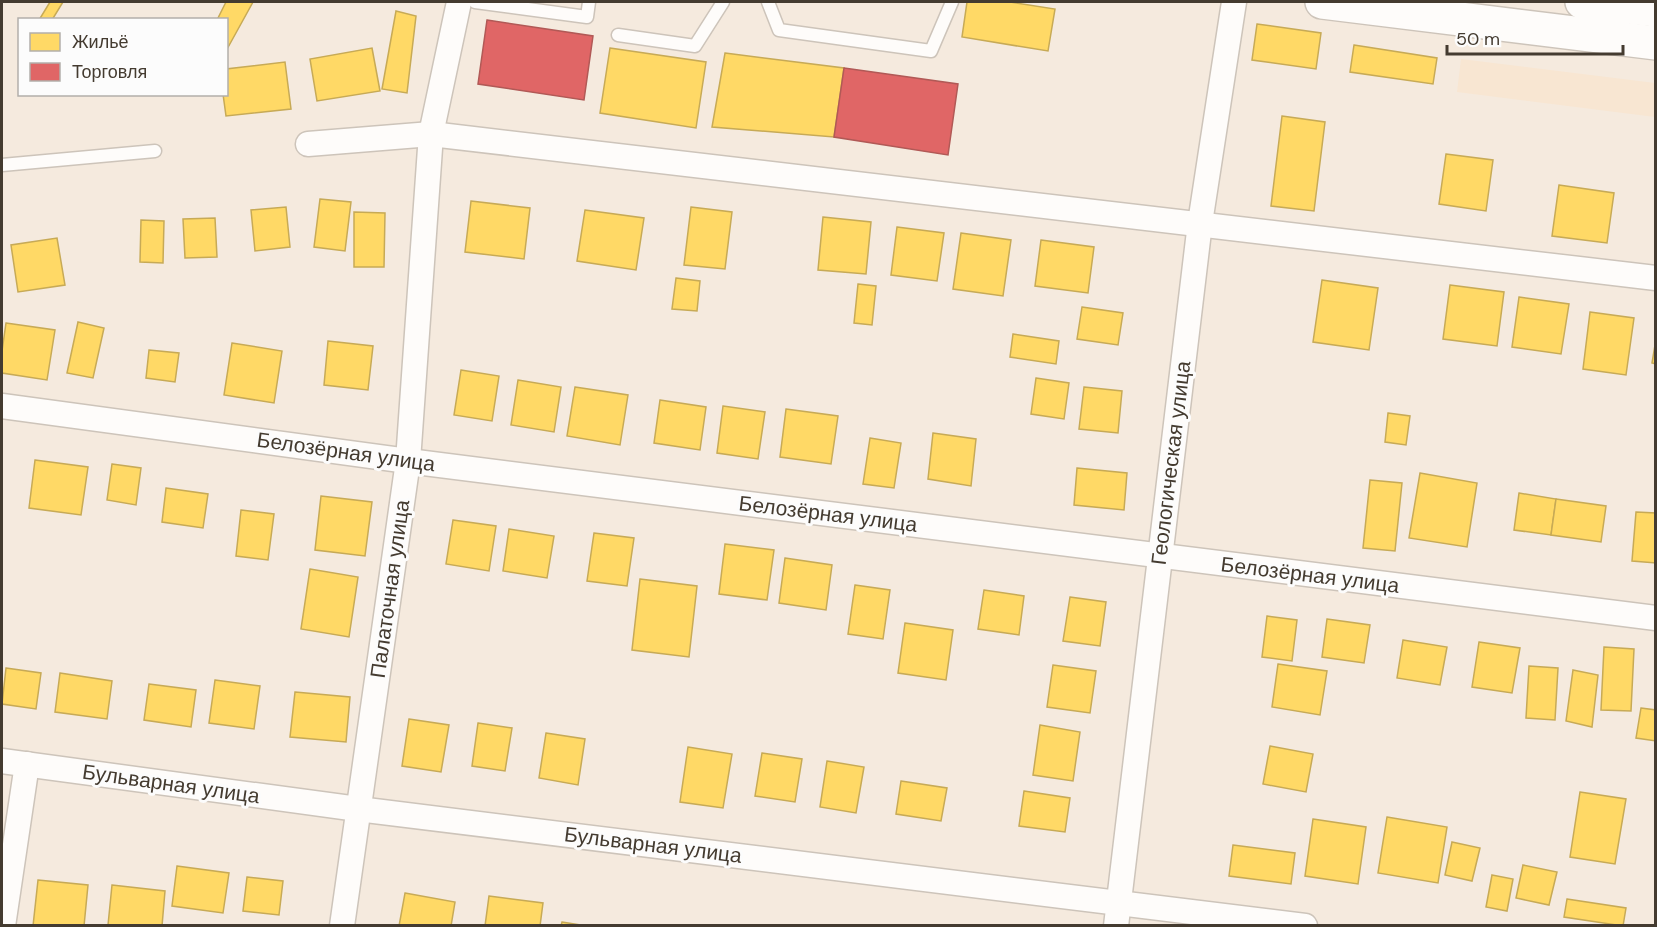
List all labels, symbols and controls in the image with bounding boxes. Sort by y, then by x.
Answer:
legend [18,18,228,96]
scale bar [1447,18,1622,56]
text: 50 m [1456,27,1500,51]
text: Жильё [72,30,129,54]
text: Торговля [72,60,147,84]
street label: Геологическая улица [1145,359,1197,567]
street label: Белозёрная улица [255,426,437,478]
street label: Белозёрная улица [737,489,919,539]
street label: Палаточная улица [364,498,416,680]
street label: Белозёрная улица [1219,550,1401,600]
street label: Бульварная улица [81,758,262,810]
street label: Бульварная улица [563,820,744,870]

